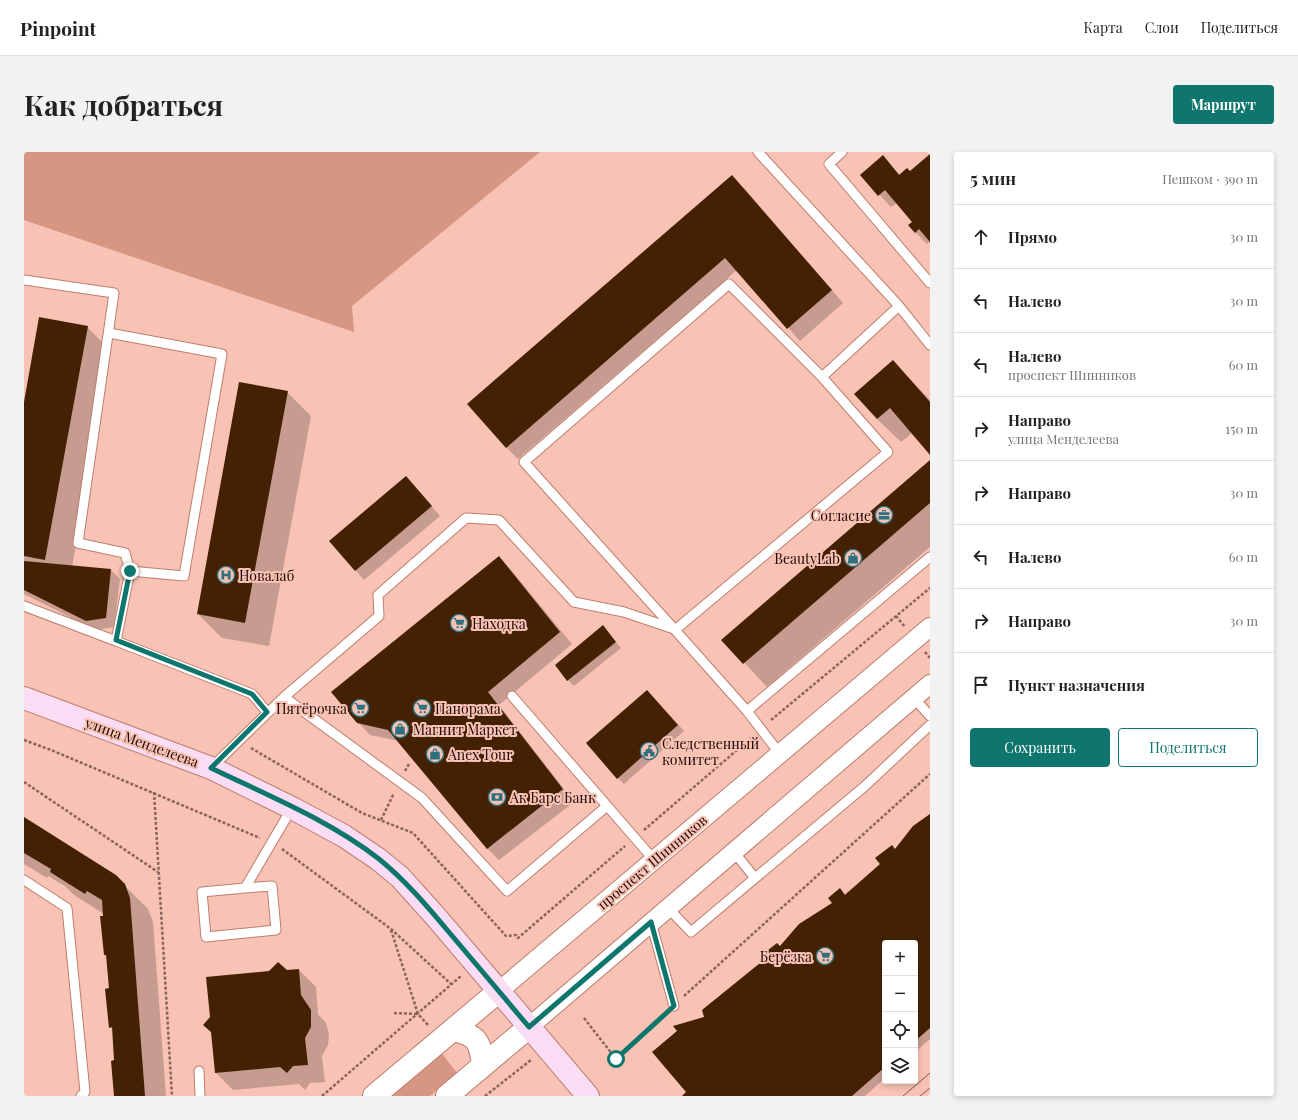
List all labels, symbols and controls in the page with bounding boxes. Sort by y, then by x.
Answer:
text: Pinpoint [20,15,96,41]
text: Карта [1083,18,1123,37]
text: Слои [1145,18,1179,37]
text: Поделиться [1201,18,1278,37]
button: Маршрут [1173,85,1274,124]
text: Как добраться [24,86,223,123]
text: 5 мин [970,167,1016,189]
text: Пешком · 390 m [1162,170,1258,187]
icon: ahead [970,226,992,248]
text: Прямо [1008,227,1057,247]
text: 30 m [1230,228,1258,245]
icon: left [970,290,992,312]
text: Налево [1008,291,1061,311]
text: 30 m [1230,292,1258,309]
text: Налево [1008,346,1061,366]
icon: left [970,354,992,376]
text: 60 m [1229,356,1258,373]
text: проспект Шинников [1008,366,1136,383]
text: Направо [1008,410,1071,430]
icon: right [970,418,992,440]
text: 150 m [1225,420,1258,437]
text: улица Менделеева [1008,430,1119,447]
icon: right [970,482,992,504]
text: Направо [1008,483,1071,503]
text: 30 m [1230,484,1258,501]
office icon: Согласие [874,505,894,525]
place label: Согласие [811,506,871,525]
icon: left [970,546,992,568]
text: Налево [1008,547,1061,567]
shop icon: BeautyLab [843,548,863,568]
text: 60 m [1229,548,1258,565]
place label: BeautyLab [774,549,840,568]
route end [121,562,139,580]
hospital icon: Новалаб [216,565,236,585]
place label: Новалаб [239,566,294,585]
icon: right [970,610,992,632]
text: Направо [1008,611,1071,631]
text: 30 m [1230,612,1258,629]
supermarket icon: Находка [449,613,469,633]
place label: Находка [472,614,526,633]
icon: arrive [970,674,992,696]
text: Пункт назначения [1008,675,1145,695]
supermarket icon: Пятёрочка [350,698,370,718]
supermarket icon: Панорама [412,698,432,718]
place label: Пятёрочка [276,699,347,718]
place label: Панорама [435,699,501,718]
street label: улица Менделеева [82,712,201,771]
shop icon: Магнит Маркет [390,719,410,739]
place label: Магнит Маркет [413,720,517,739]
button: Сохранить [970,728,1110,767]
button: Поделиться [1118,728,1258,767]
place label: Следственный комитет [662,734,759,769]
public building icon: Следственный комитет [639,741,659,761]
shop icon: Anex Tour [425,744,445,764]
place label: Anex Tour [447,745,513,764]
bank icon: Ак Барс Банк [487,787,507,807]
place label: Ак Барс Банк [509,788,596,807]
street label: проспект Шинников [593,810,711,914]
map controls [882,940,918,1084]
button: + [882,940,918,976]
supermarket icon: Берёзка [815,946,835,966]
place label: Берёзка [760,947,812,966]
button: − [882,976,918,1012]
button: locate [882,1012,918,1048]
button: layers [882,1048,918,1084]
route start [607,1050,625,1068]

